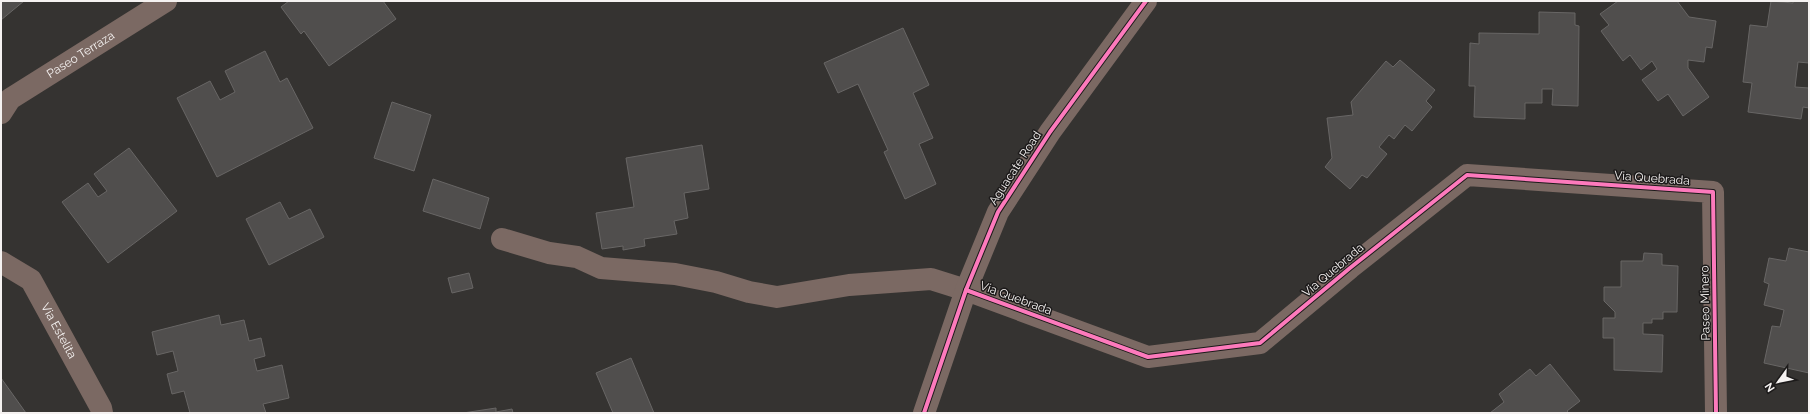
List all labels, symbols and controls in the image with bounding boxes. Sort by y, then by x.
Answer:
street label: Paseo Terraza [44,28,117,81]
street label: Aguacate Road [986,129,1044,207]
street label: Via Quebrada [1614,168,1690,188]
street label: Via Quebrada [1300,240,1366,300]
street label: Paseo Minero [1697,265,1713,341]
street label: Via Quebrada [978,278,1054,318]
street label: Via Estelita [38,301,80,361]
north arrow [1758,362,1798,402]
text: N [1762,380,1778,394]

